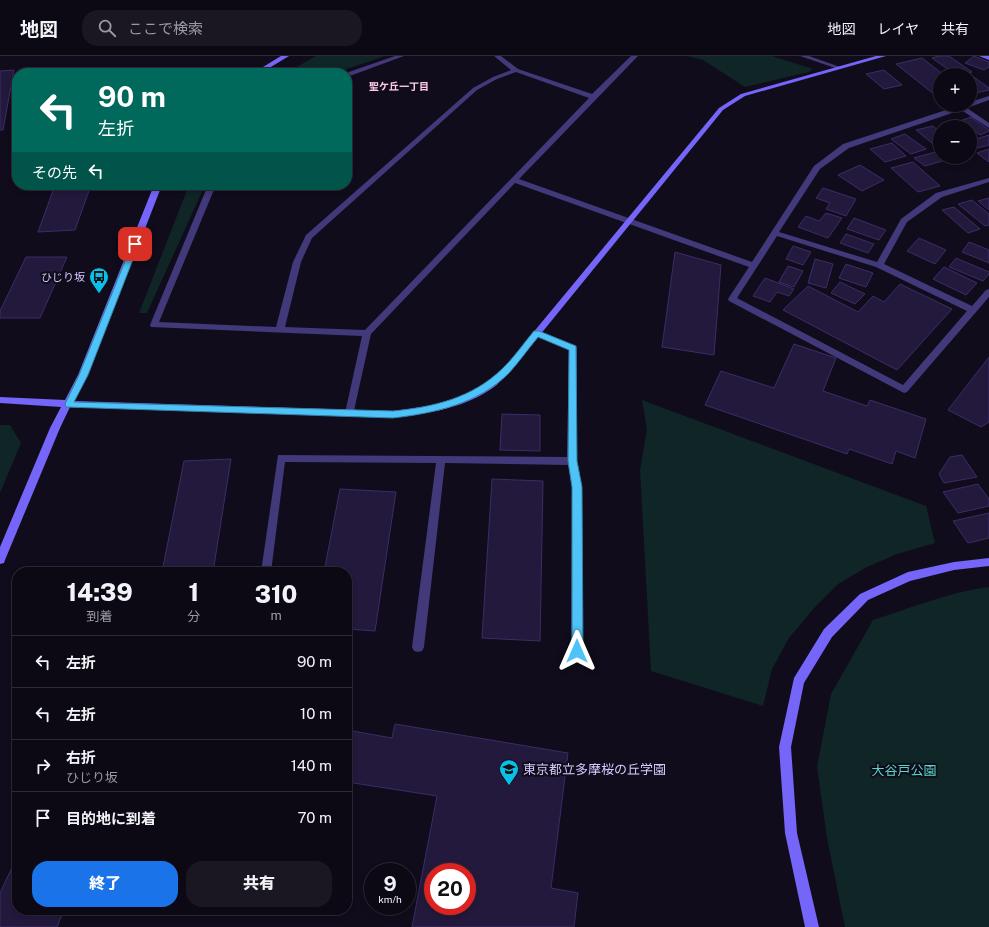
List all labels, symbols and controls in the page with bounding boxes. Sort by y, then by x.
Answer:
search box [82,10,362,46]
icon: search [96,17,118,39]
text: 地図 [20,18,58,40]
text: ここで検索 [128,20,203,37]
text: 地図 [827,21,855,37]
text: レイヤ [877,21,919,37]
text: 共有 [941,21,969,37]
map controls [933,68,977,164]
button: + [933,68,977,112]
text: 90 m [98,80,166,113]
district label: 聖ケ丘一丁目 [369,80,429,92]
icon: left [32,84,84,136]
text: 左折 [98,118,134,139]
button: − [933,120,977,164]
icon: left [85,160,107,182]
text: その先 [32,164,77,181]
pin [118,227,152,261]
icon: arrive [124,233,146,255]
bus stop icon: ひじり坂 [88,266,110,294]
place label: ひじり坂 [41,271,85,283]
text: 14:39 [67,578,133,606]
text: 1 [188,578,199,606]
text: 310 [255,580,297,608]
text: m [270,608,282,623]
text: 到着 [87,609,113,624]
text: 分 [187,609,200,624]
position arrow [556,630,598,672]
icon: left [32,651,54,673]
text: 90 m [297,653,332,670]
text: 左折 [66,654,96,671]
icon: left [32,703,54,725]
text: 10 m [300,705,332,722]
text: 左折 [66,706,96,723]
text: 右折 [66,749,96,766]
icon: right [32,755,54,777]
text: 140 m [291,757,332,774]
school or university icon: 東京都立多摩桜の丘学園 [498,758,520,786]
place label: 東京都立多摩桜の丘学園 [523,762,666,777]
park label: 大谷戸公園 [871,763,937,778]
text: ひじり坂 [66,770,118,785]
icon: arrive [32,807,54,829]
text: 70 m [297,809,332,826]
text: 目的地に到着 [66,810,156,827]
button: 終了 [32,861,178,907]
button: 共有 [186,861,332,907]
speed limit sign: 20 [424,863,476,915]
text: 9 [383,872,397,896]
text: km/h [378,893,402,905]

